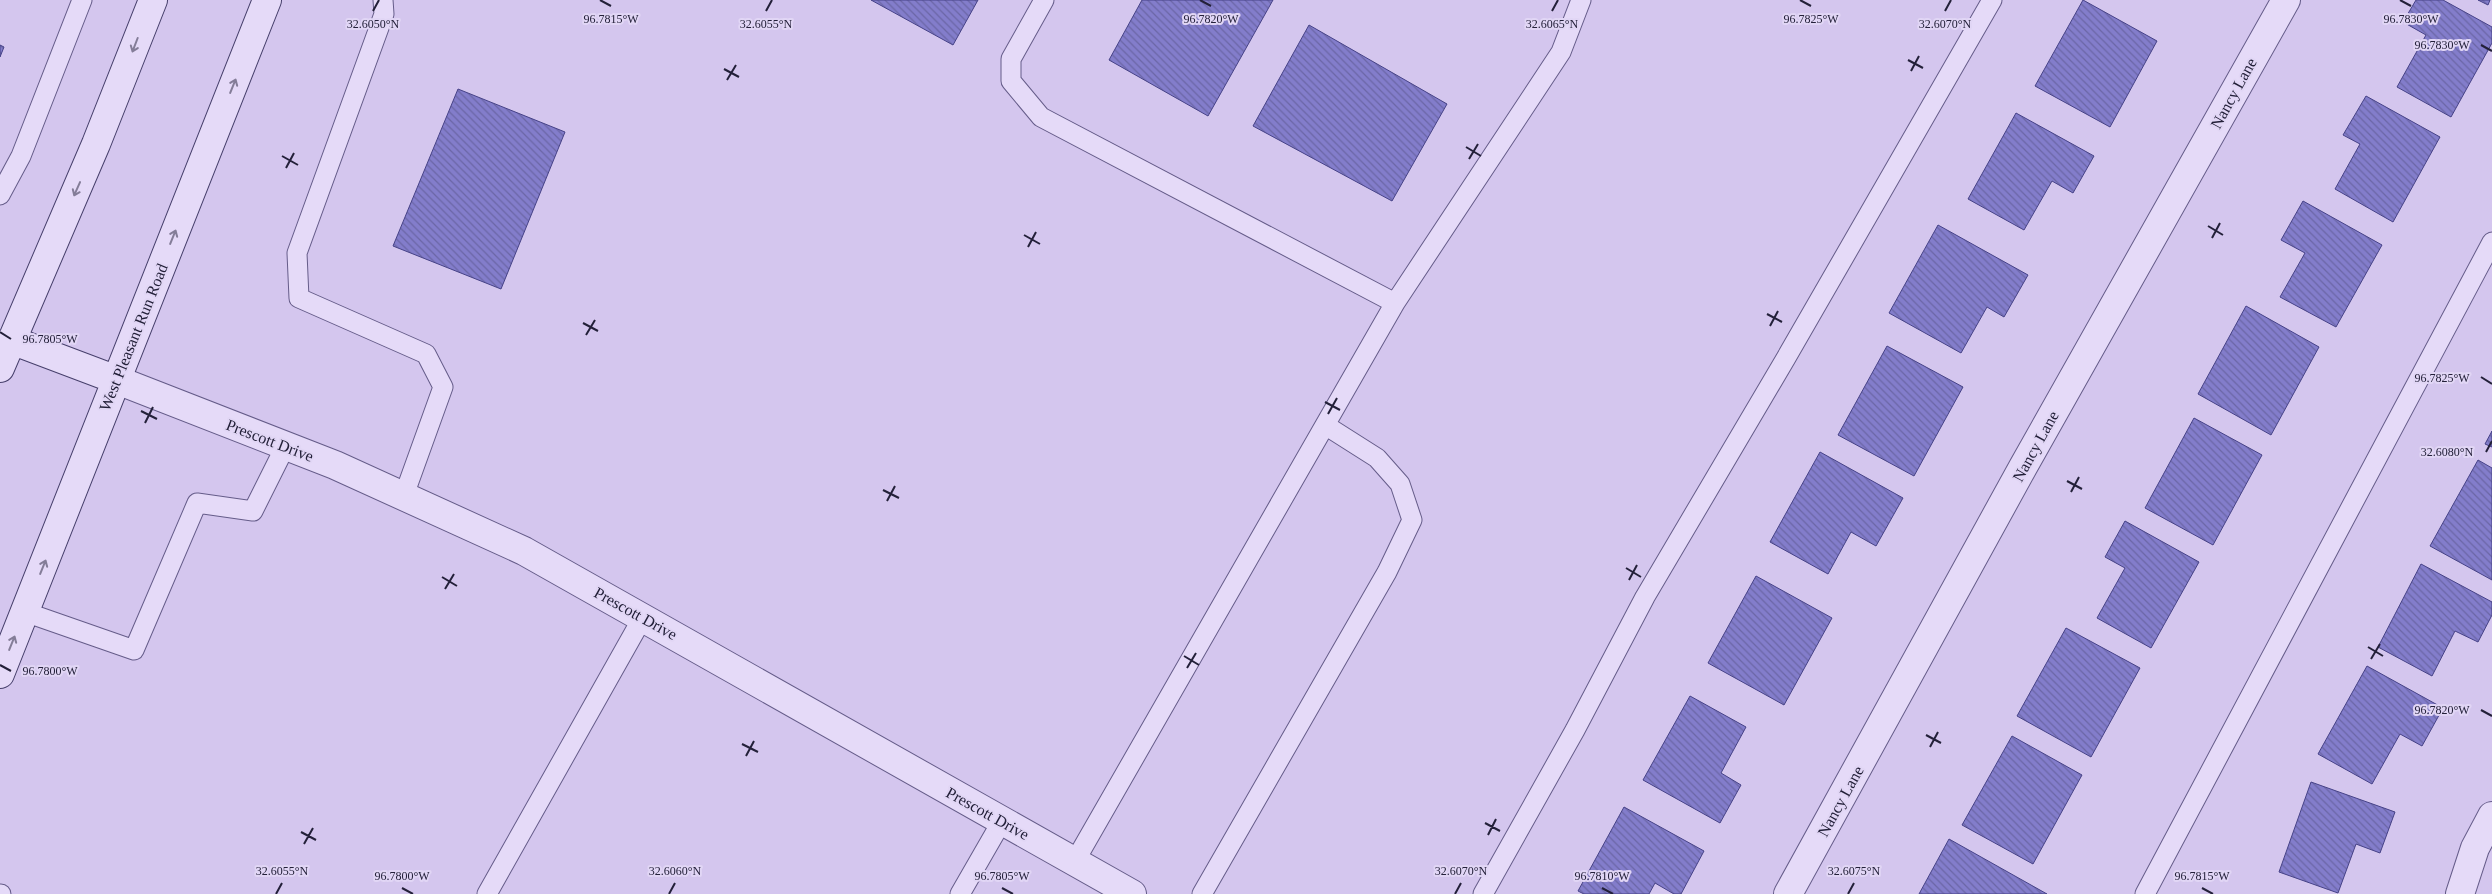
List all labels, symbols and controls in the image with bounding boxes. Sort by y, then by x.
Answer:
text: 96.7815°W [583,12,639,26]
text: 96.7820°W [1183,12,1239,26]
text: 96.7825°W [1783,12,1839,26]
text: 96.7830°W [2383,12,2439,26]
text: 32.6050°N [347,17,400,31]
text: 32.6055°N [740,17,793,31]
text: 32.6065°N [1526,17,1579,31]
text: 32.6070°N [1919,17,1972,31]
one-way arrow [130,37,139,53]
text: 96.7830°W [2414,38,2470,52]
street label: Nancy Lane [2207,55,2261,132]
one-way arrow [229,79,238,94]
one-way arrow [71,181,81,196]
one-way arrow [169,230,178,245]
street label: West Pleasant Run Road [96,261,171,413]
text: 96.7805°W [22,332,78,346]
text: 96.7825°W [2414,371,2470,385]
street label: Nancy Lane [2009,408,2063,485]
street label: Prescott Drive [224,416,316,465]
text: 32.6080°N [2421,445,2474,459]
one-way arrow [38,560,48,575]
street label: Prescott Drive [591,584,680,643]
one-way arrow [8,636,18,651]
text: 96.7800°W [22,664,78,678]
text: 96.7820°W [2414,703,2470,717]
street label: Nancy Lane [1814,763,1868,840]
street label: Prescott Drive [943,784,1032,843]
text: 32.6055°N [256,864,309,878]
text: 32.6060°N [649,864,702,878]
text: 32.6070°N [1435,864,1488,878]
text: 32.6075°N [1828,864,1881,878]
text: 96.7800°W [374,869,430,883]
text: 96.7805°W [974,869,1030,883]
text: 96.7810°W [1574,869,1630,883]
text: 96.7815°W [2174,869,2230,883]

